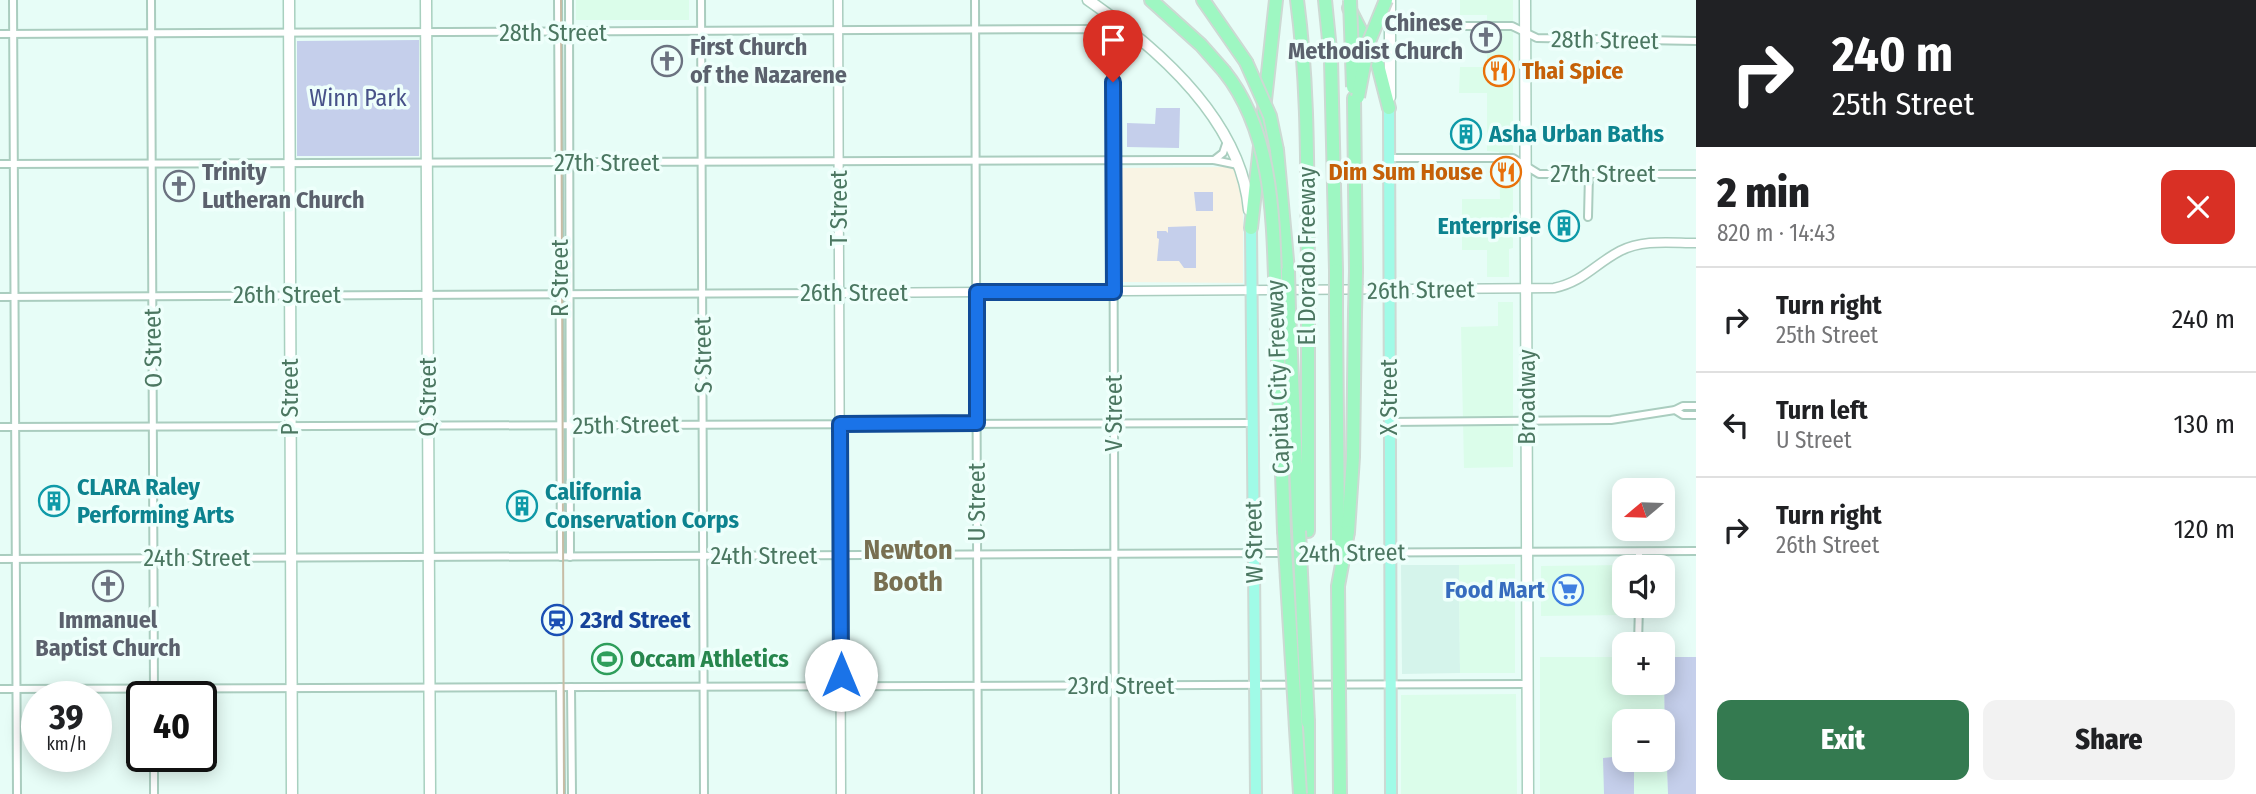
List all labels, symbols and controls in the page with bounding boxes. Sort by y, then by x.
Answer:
place label: Chinese Methodist Church [1288,9,1463,65]
pin [1083,10,1143,82]
street label: 28th Street [499,19,607,47]
church icon: Chinese Methodist Church [1469,20,1503,54]
icon: arrive [1094,21,1132,59]
street label: 28th Street [1551,25,1659,55]
text: 240 m [1832,25,1953,84]
icon: right [1717,28,1808,119]
place label: First Church of the Nazarene [690,33,847,89]
church icon: First Church of the Nazarene [650,44,684,78]
restaurant icon: Thai Spice [1482,54,1516,88]
place label: Thai Spice [1522,57,1623,85]
park label: Winn Park [309,84,408,112]
text: 25th Street [1832,85,1974,123]
building icon: Asha Urban Baths [1449,117,1483,151]
place label: Asha Urban Baths [1488,120,1665,148]
street label: 27th Street [554,149,660,177]
restaurant icon: Dim Sum House [1489,155,1523,189]
place label: Trinity Lutheran Church [202,158,365,214]
place label: Dim Sum House [1329,158,1483,186]
street label: 27th Street [1550,160,1656,188]
street label: El Dorado Freeway [1293,166,1321,345]
text: 2 min [1717,168,1810,218]
church icon: Trinity Lutheran Church [162,169,196,203]
street label: T Street [825,170,853,246]
button: close [2161,170,2235,244]
building icon: Enterprise [1547,209,1581,243]
place label: Enterprise [1438,212,1541,240]
text: 820 m · 14:43 [1717,219,1835,247]
street label: R Street [546,239,574,317]
street label: 26th Street [1367,275,1475,305]
street label: 26th Street [800,279,908,307]
street label: Capital City Freeway [1261,279,1295,475]
street label: 26th Street [233,281,341,309]
text: Turn right [1776,290,1882,321]
icon: right [1717,301,1755,339]
text: 240 m [2172,304,2235,335]
street label: O Street [138,308,168,388]
street label: S Street [688,316,718,394]
text: 25th Street [1776,321,1878,349]
street label: Broadway [1513,349,1541,445]
street label: Q Street [414,357,442,437]
street label: P Street [276,358,304,436]
street label: X Street [1375,359,1403,435]
street label: V Street [1100,374,1128,451]
text: Turn left [1776,395,1868,426]
icon: left [1717,406,1755,444]
text: 130 m [2173,409,2235,440]
street label: 25th Street [572,410,680,440]
text: U Street [1776,426,1852,454]
street label: U Street [963,462,991,541]
place label: CLARA Raley Performing Arts [77,473,235,529]
place label: California Conservation Corps [545,478,739,534]
north arrow [1612,478,1675,541]
map controls [1612,478,1675,772]
building icon: CLARA Raley Performing Arts [37,484,71,518]
building icon: California Conservation Corps [505,489,539,523]
street label: W Street [1239,500,1269,584]
text: Turn right [1776,500,1882,531]
icon: right [1717,511,1755,549]
text: 120 m [2174,514,2235,545]
text: 26th Street [1776,531,1879,559]
district label: Newton Booth [863,533,953,598]
street label: 24th Street [1298,538,1406,568]
street label: 24th Street [711,542,818,570]
street label: 24th Street [144,544,251,572]
button: sound [1612,555,1675,618]
church icon: Immanuel Baptist Church [91,569,125,603]
supermarket icon: Food Mart [1551,573,1585,607]
place label: Food Mart [1445,576,1546,604]
station icon: 23rd Street [540,603,574,637]
place label: Immanuel Baptist Church [35,606,181,662]
place label: 23rd Street [579,606,691,634]
button: + [1612,632,1675,695]
position arrow [804,638,878,712]
sports icon: Occam Athletics [590,642,624,676]
place label: Occam Athletics [630,645,789,673]
street label: 23rd Street [1068,672,1174,700]
speed limit sign: 40 [126,681,217,772]
text: 39 [49,696,84,738]
button: Exit [1717,700,1969,780]
button: Share [1983,700,2235,780]
button: − [1612,709,1675,772]
text: km/h [46,733,87,755]

